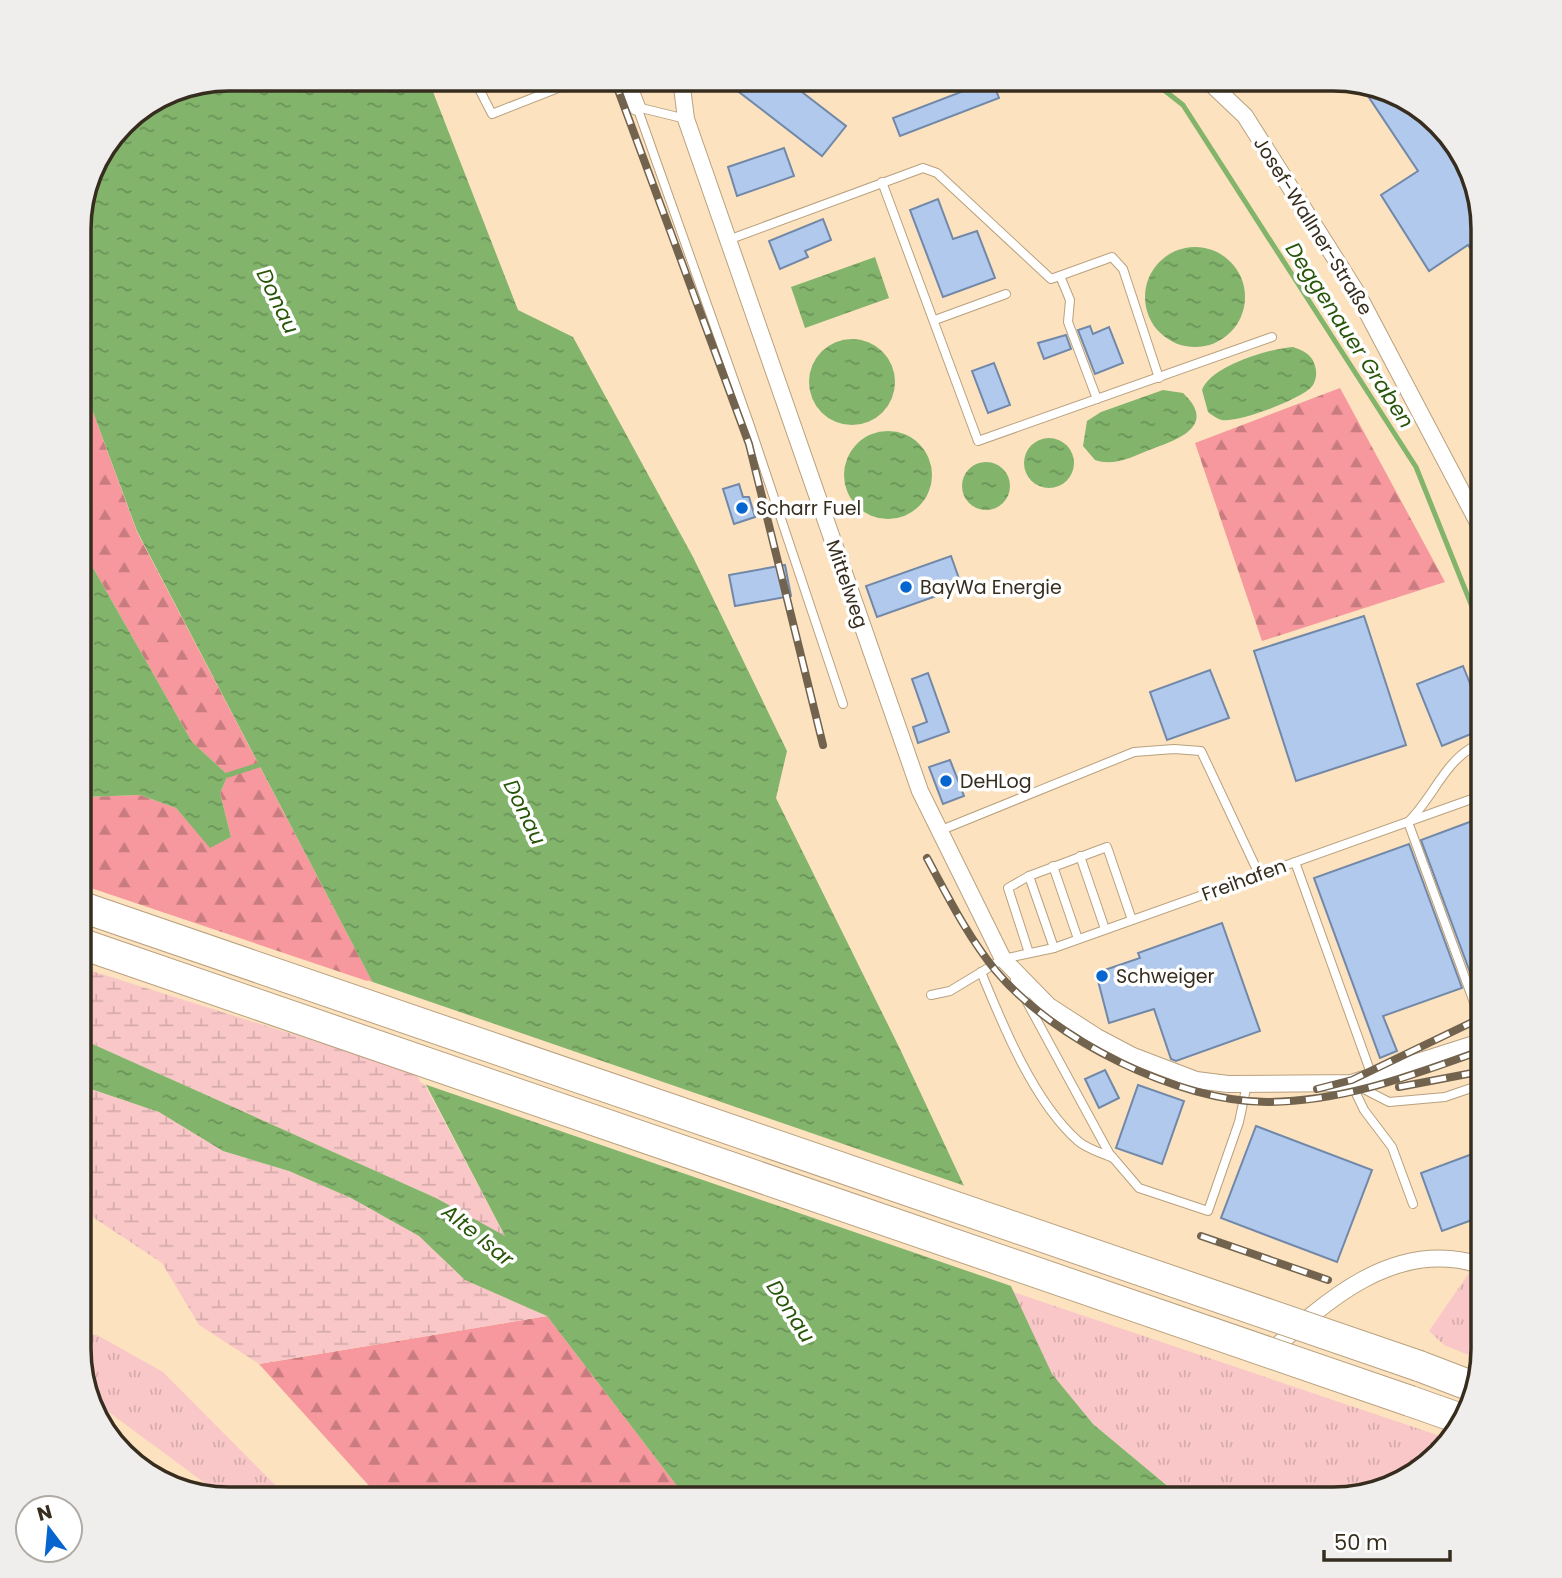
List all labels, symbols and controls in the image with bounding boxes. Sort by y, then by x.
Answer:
street label: Josef-Wallner-Straße [1247,132,1379,320]
water label: Deggenauer Graben [1279,236,1421,434]
water label: Donau [250,263,306,339]
place label: Scharr Fuel [756,495,861,522]
marker: Scharr Fuel [734,500,750,516]
street label: Mittelweg [819,536,875,632]
place label: BayWa Energie [920,574,1062,601]
marker: BayWa Energie [898,579,914,595]
place label: DeHLog [960,768,1032,795]
marker: DeHLog [938,773,954,789]
water label: Donau [497,774,553,850]
street label: Freihafen [1198,852,1290,908]
place label: Schweiger [1116,963,1215,990]
marker: Schweiger [1094,968,1110,984]
water label: Alte Isar [435,1197,521,1274]
water label: Donau [760,1274,822,1348]
north arrow [14,1494,84,1564]
text: N [34,1498,55,1528]
scale bar [1324,1518,1450,1562]
text: 50 m [1334,1528,1388,1557]

